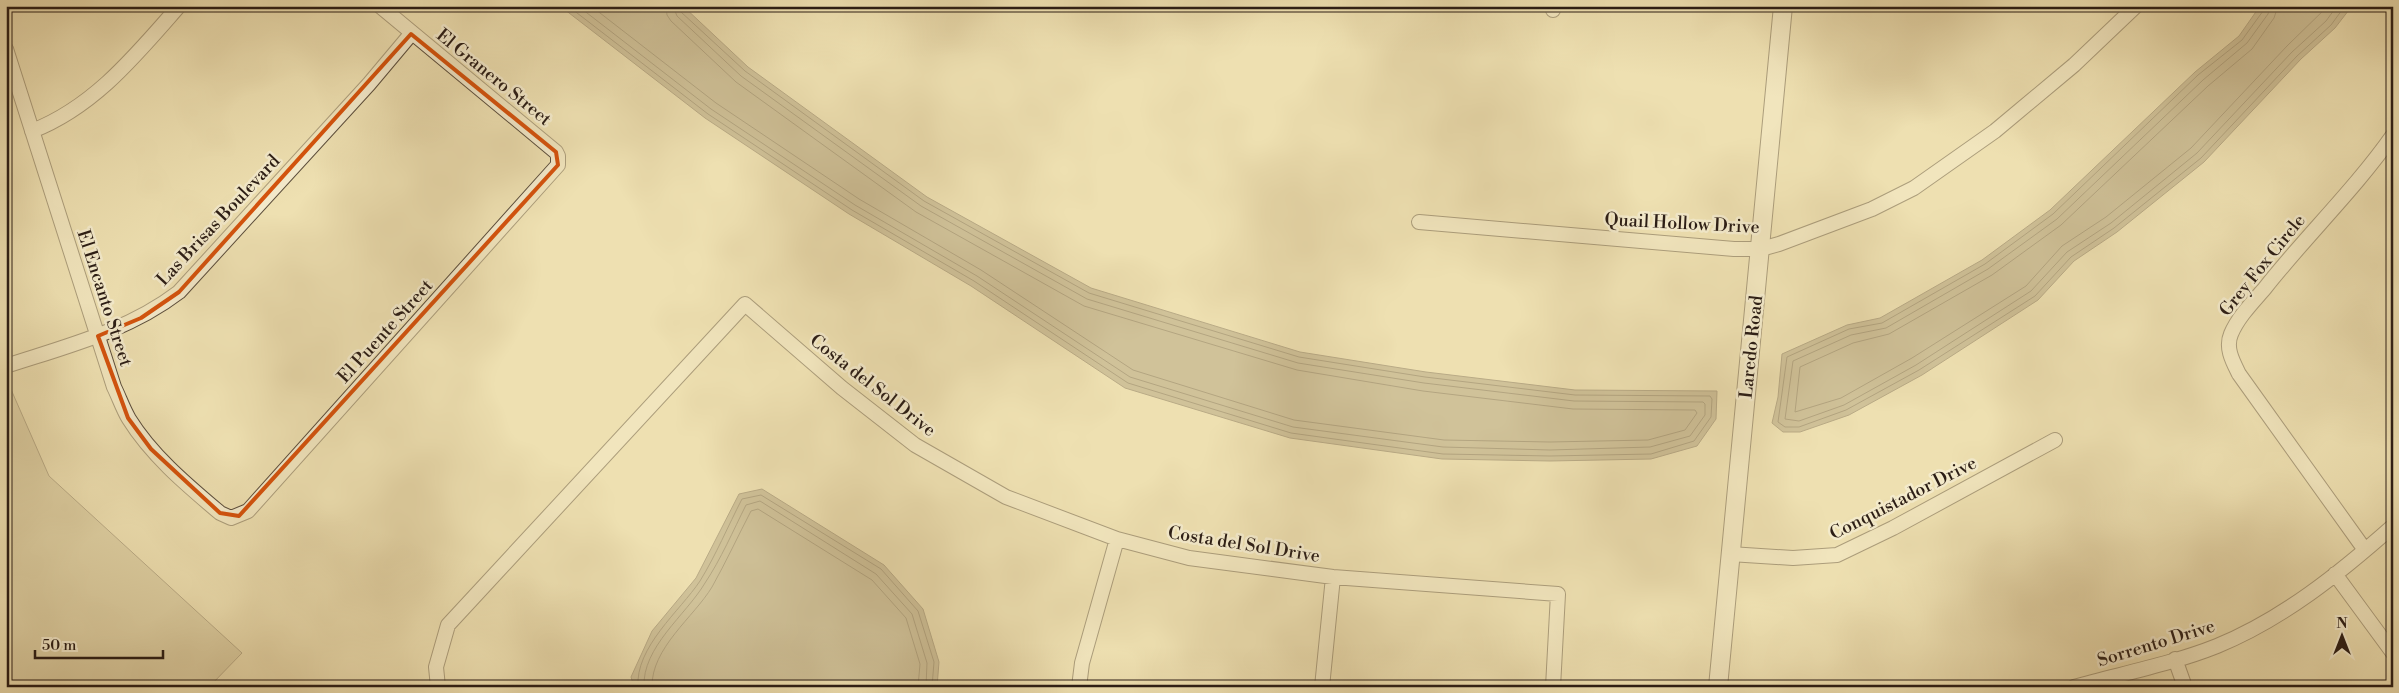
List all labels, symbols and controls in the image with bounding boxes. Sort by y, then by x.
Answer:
street label: El Granero Street [431,24,556,131]
street label: Las Brisas Boulevard [152,149,286,291]
street label: Quail Hollow Drive [1604,208,1760,239]
street label: Grey Fox Circle [2214,210,2311,321]
street label: El Encanto Street [72,227,138,370]
street label: El Puente Street [333,274,438,388]
street label: Laredo Road [1735,294,1768,400]
street label: Costa del Sol Drive [805,329,940,442]
street label: Conquistador Drive [1826,451,1981,545]
street label: Costa del Sol Drive [1166,521,1322,568]
north arrow [2316,610,2366,660]
street label: Sorrento Drive [2095,615,2218,672]
text: N [2336,615,2348,633]
scale bar [35,628,162,660]
text: 50 m [42,636,76,655]

